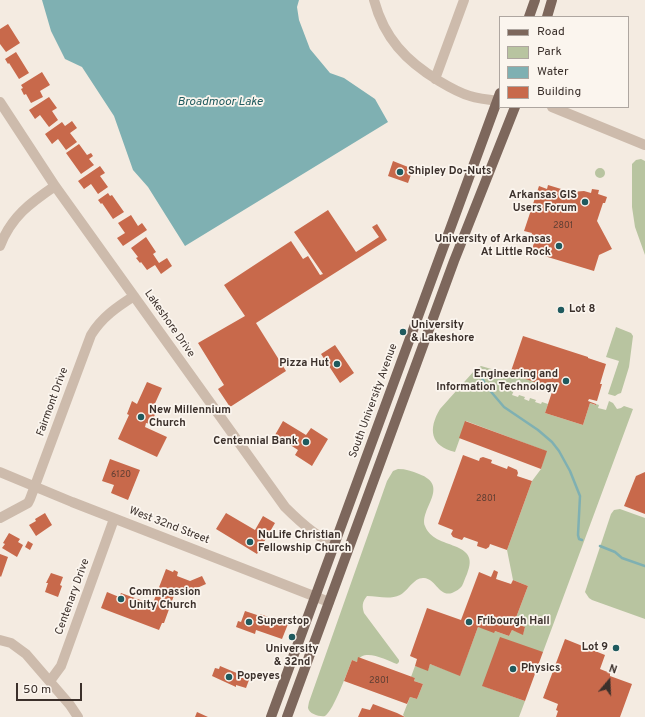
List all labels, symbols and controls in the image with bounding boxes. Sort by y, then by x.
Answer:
legend [499,16,629,108]
text: Road [537,24,565,40]
text: Park [537,44,562,60]
text: Water [537,64,569,80]
text: Building [537,84,581,100]
water label: Broadmoor Lake [177,96,263,110]
place label: Shipley Do-Nuts [408,165,491,179]
marker: Shipley Do-Nuts [395,167,405,177]
place label: Arkansas GIS Users Forum [509,189,577,215]
marker: Arkansas GIS Users Forum [580,197,590,207]
house number: 2801 [553,221,573,231]
place label: University of Arkansas At Little Rock [434,233,551,259]
marker: University of Arkansas At Little Rock [554,241,564,251]
street label: Lakeshore Drive [141,288,197,360]
place label: Lot 8 [569,303,595,317]
marker: Lot 8 [556,305,566,315]
place label: University & Lakeshore [411,319,474,345]
marker: University & Lakeshore [398,327,408,337]
street label: South University Avenue [347,342,401,460]
place label: Pizza Hut [279,357,329,371]
marker: Pizza Hut [332,359,342,369]
street label: Fairmont Drive [34,366,72,438]
place label: Engineering and Information Technology [436,368,558,394]
marker: Engineering and Information Technology [561,376,571,386]
place label: New Millennium Church [149,404,231,430]
marker: New Millennium Church [136,412,146,422]
place label: Centennial Bank [213,435,298,449]
marker: Centennial Bank [301,437,311,447]
house number: 6120 [111,470,131,480]
house number: 2801 [476,494,496,504]
street label: West 32nd Street [127,505,211,547]
place label: NuLife Christian Fellowship Church [258,529,351,555]
marker: NuLife Christian Fellowship Church [245,537,255,547]
street label: Centenary Drive [53,557,93,637]
place label: Commpassion Unity Church [129,586,201,612]
marker: Commpassion Unity Church [116,594,126,604]
place label: Superstop [257,615,309,629]
place label: Fribourgh Hall [477,615,550,629]
marker: Superstop [244,617,254,627]
marker: Fribourgh Hall [464,617,474,627]
marker: University & 32nd [287,632,297,642]
place label: Lot 9 [582,641,608,655]
place label: University & 32nd [266,643,318,669]
marker: Lot 9 [611,643,621,653]
north arrow [589,661,629,701]
place label: Physics [521,662,560,676]
text: N [607,662,619,678]
marker: Physics [508,664,518,674]
place label: Popeyes [237,670,280,684]
marker: Popeyes [224,672,234,682]
scale bar [18,675,84,701]
house number: 2801 [369,676,389,686]
text: 50 m [23,682,51,698]

